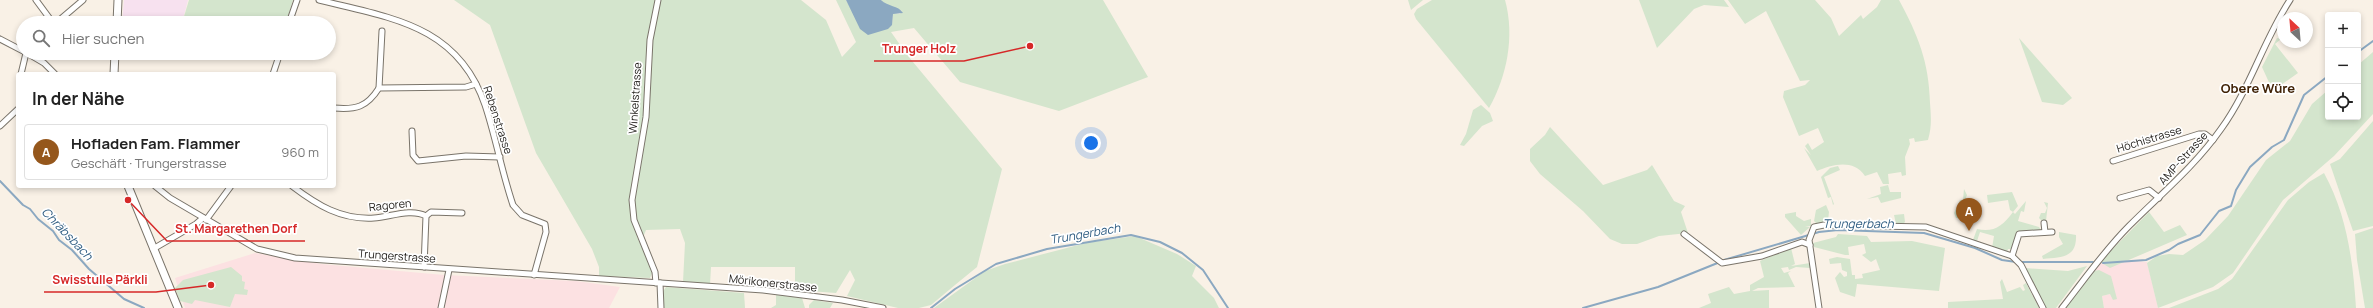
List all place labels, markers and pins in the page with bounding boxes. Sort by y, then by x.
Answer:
callout: Trunger Holz [874,37,964,61]
pin: A [1956,198,1982,231]
callout: St. Margarethen Dorf [167,217,305,241]
callout: Swisstulle Pärkli [44,268,156,292]

